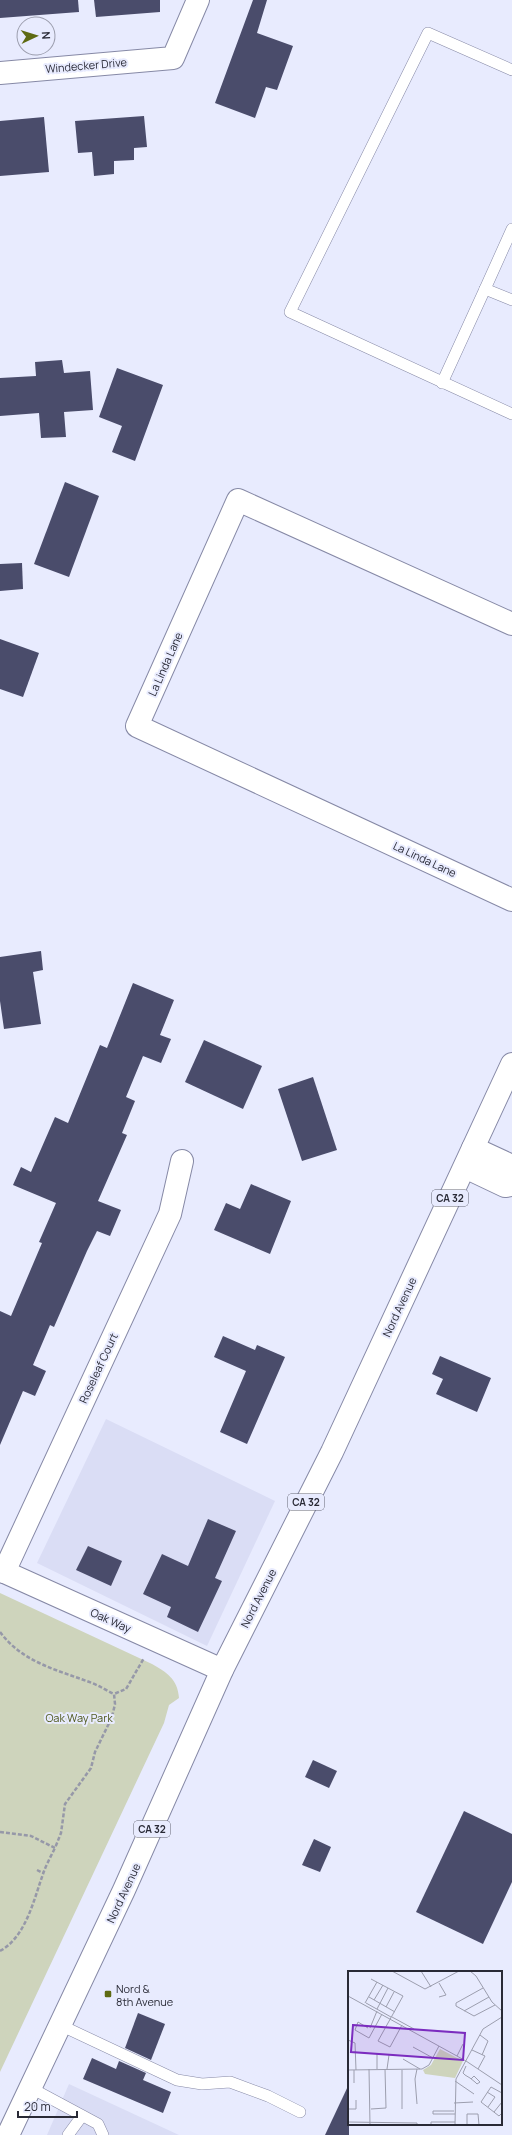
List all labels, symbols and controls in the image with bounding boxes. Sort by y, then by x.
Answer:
north arrow [16,16,56,56]
text: N [39,31,54,40]
street label: Windecker Drive [45,54,128,76]
street label: La Linda Lane [144,629,186,698]
street label: La Linda Lane [391,838,460,880]
road number: CA 32 [432,1190,468,1206]
street label: Nord Avenue [379,1274,420,1339]
street label: Roseleaf Court [75,1330,121,1406]
road number: CA 32 [288,1494,324,1510]
street label: Nord Avenue [237,1565,280,1630]
street label: Oak Way [88,1604,134,1636]
park label: Oak Way Park [45,1710,113,1725]
road number: CA 32 [134,1821,170,1837]
street label: Nord Avenue [103,1860,144,1925]
inset map [348,1971,502,2125]
place label: Nord & 8th Avenue [116,1981,174,2009]
marker: Nord & 8th Avenue [103,1989,113,1999]
scale bar [18,2093,77,2119]
text: 20 m [24,2098,51,2115]

